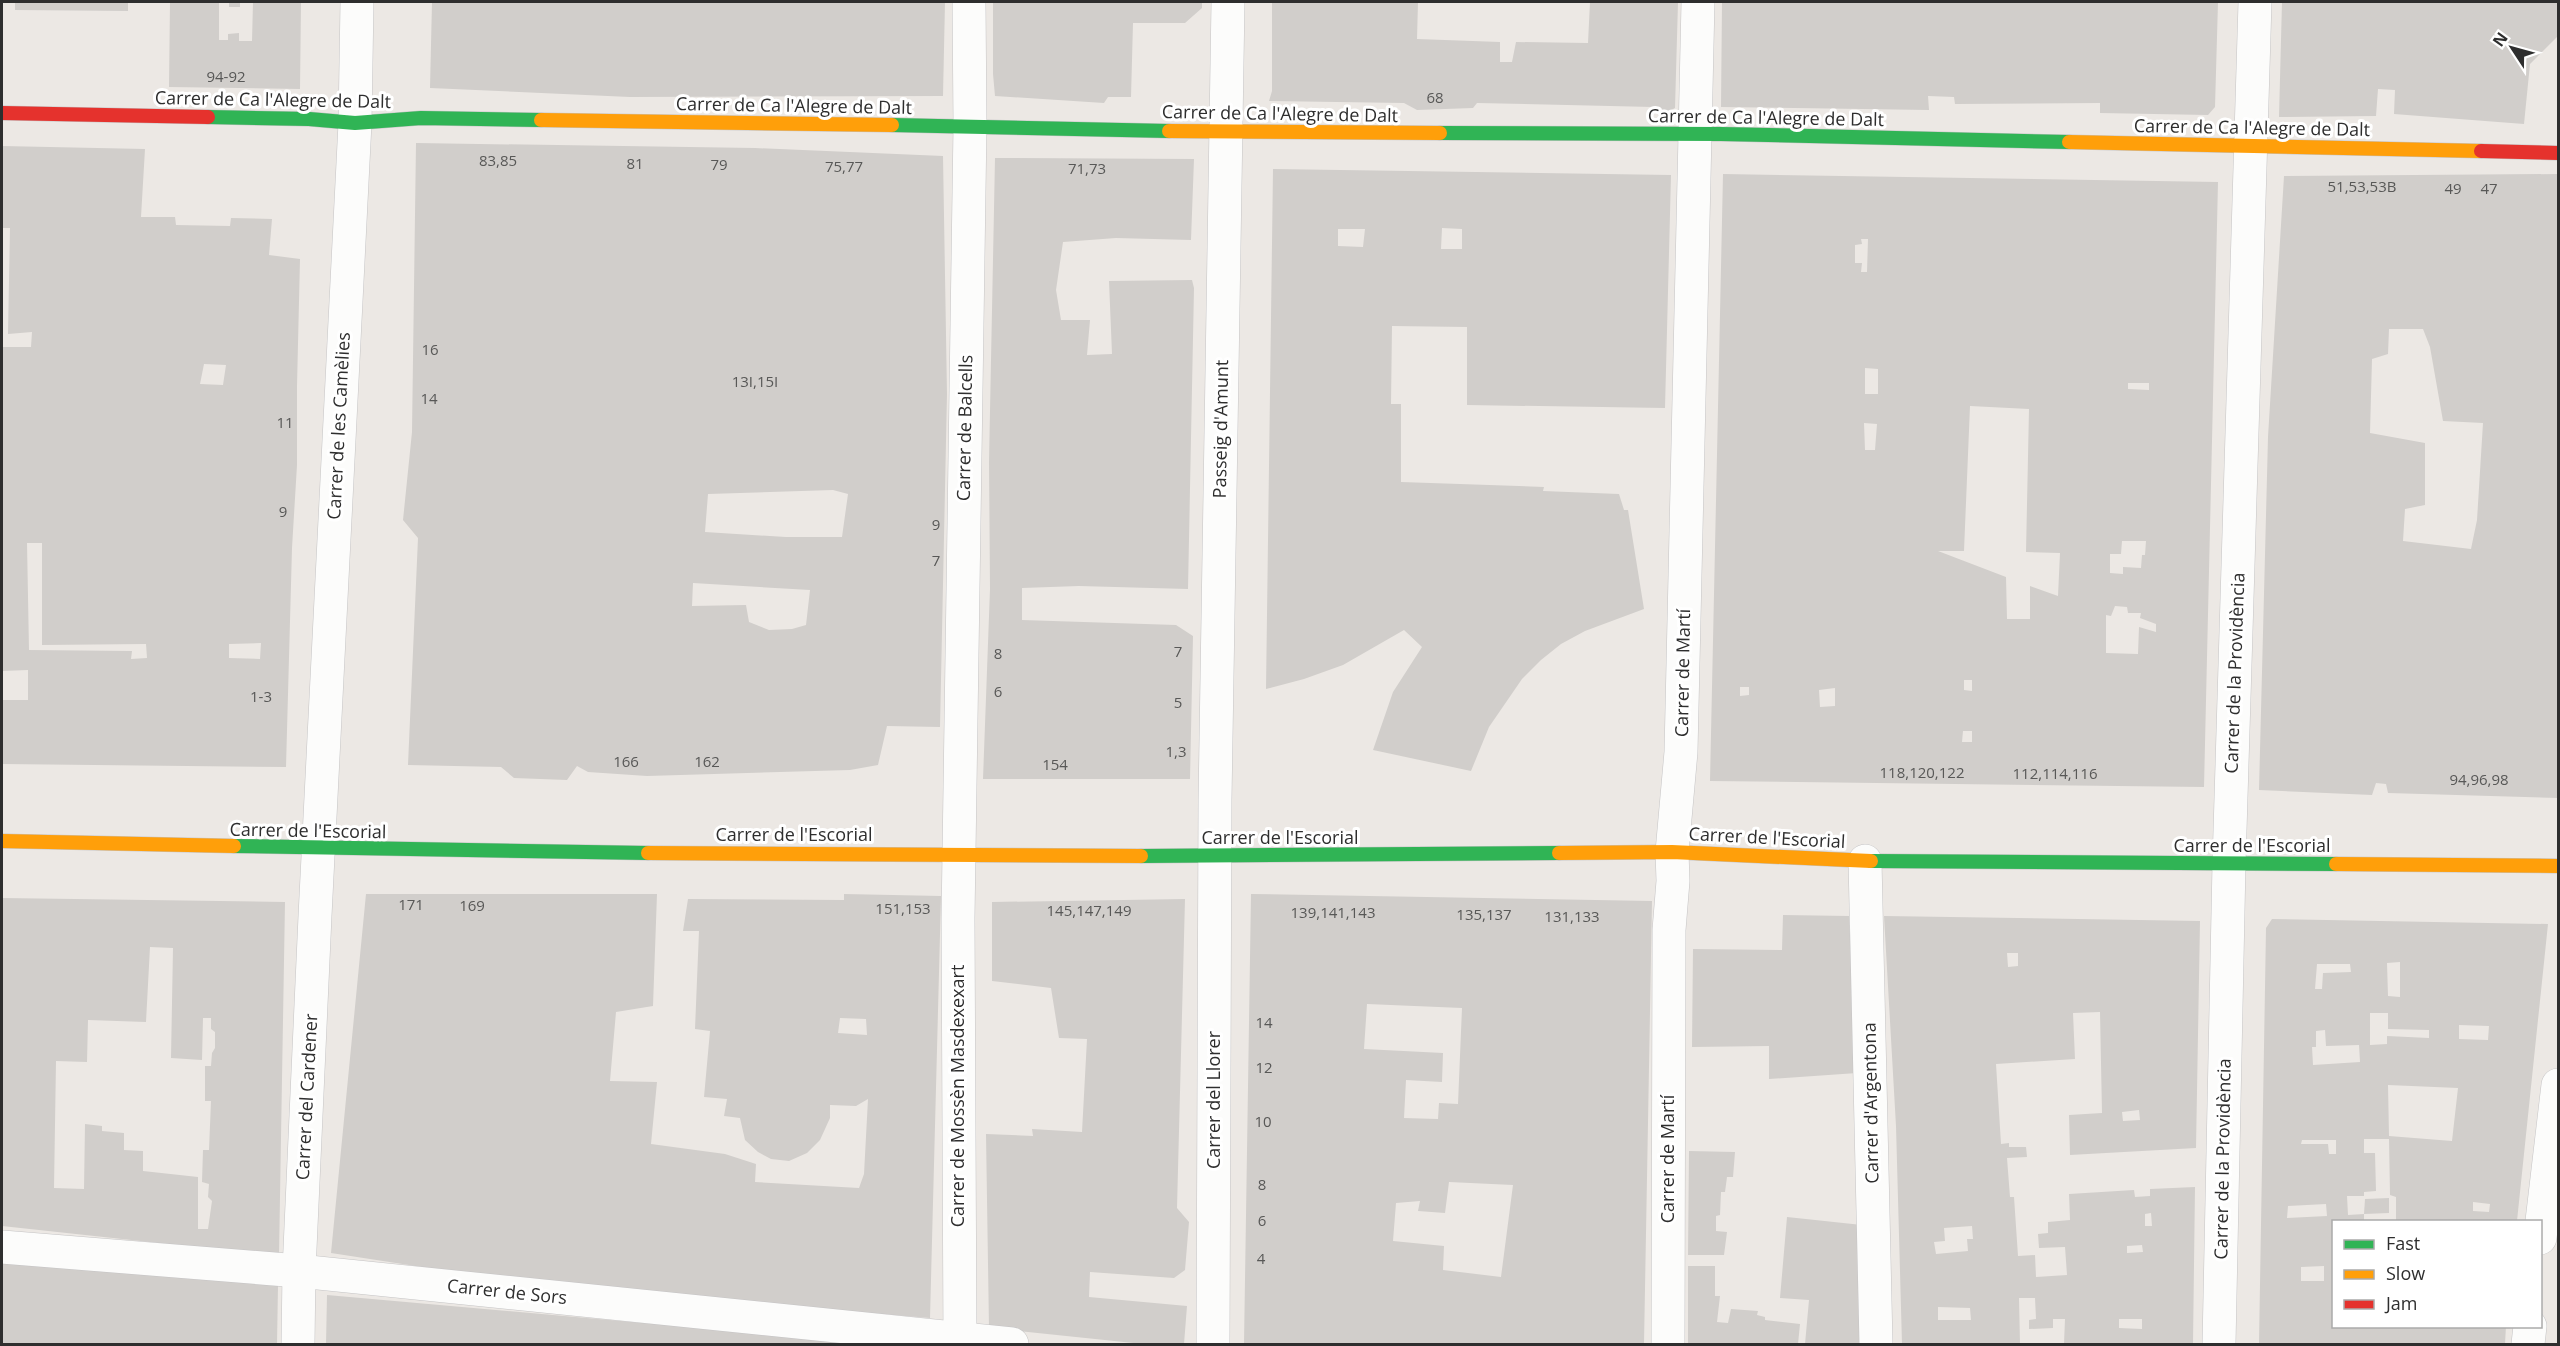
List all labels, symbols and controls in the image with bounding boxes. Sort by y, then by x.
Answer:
north arrow [2482,18,2542,78]
text: N [2487,27,2513,51]
house number: 94-92 [206,66,246,86]
street label: Carrer de Ca l'Alegre de Dalt [155,85,391,113]
house number: 68 [1426,87,1444,107]
street label: Carrer de Ca l'Alegre de Dalt [676,91,912,119]
street label: Carrer de Ca l'Alegre de Dalt [1162,99,1398,127]
street label: Carrer de Ca l'Alegre de Dalt [1648,103,1884,131]
street label: Carrer de Ca l'Alegre de Dalt [2134,113,2370,141]
house number: 83,85 [479,150,517,170]
house number: 81 [626,153,644,173]
house number: 79 [710,154,728,174]
house number: 75,77 [825,156,863,176]
house number: 71,73 [1068,158,1106,178]
house number: 51,53,53B [2328,176,2396,196]
house number: 49 [2444,178,2462,198]
house number: 47 [2480,178,2498,198]
street label: Carrer de les Camèlies [321,332,355,520]
house number: 16 [421,339,439,359]
street label: Carrer de Balcells [951,355,977,501]
street label: Passeig d'Amunt [1207,359,1233,498]
house number: 13I,15I [732,371,778,391]
house number: 14 [420,388,438,408]
house number: 11 [276,412,294,432]
house number: 9 [279,501,287,521]
house number: 9 [932,514,940,534]
house number: 7 [932,550,940,570]
street label: Carrer de la Providència [2218,572,2250,774]
street label: Carrer de Martí [1669,608,1695,737]
house number: 7 [1174,641,1182,661]
house number: 8 [994,643,1002,663]
house number: 6 [994,681,1002,701]
house number: 1-3 [250,686,272,706]
house number: 5 [1174,692,1182,712]
house number: 1,3 [1165,741,1187,761]
house number: 166 [613,751,639,771]
house number: 162 [694,751,720,771]
house number: 154 [1042,754,1068,774]
house number: 118,120,122 [1880,762,1964,782]
house number: 112,114,116 [2013,763,2097,783]
house number: 94,96,98 [2449,769,2509,789]
street label: Carrer de l'Escorial [229,817,387,843]
street label: Carrer de l'Escorial [1688,821,1846,853]
street label: Carrer de l'Escorial [716,822,872,846]
street label: Carrer de l'Escorial [1202,825,1358,849]
street label: Carrer de l'Escorial [2174,833,2330,857]
house number: 171 [398,894,424,914]
house number: 169 [459,895,485,915]
house number: 151,153 [875,898,931,918]
house number: 145,147,149 [1047,900,1131,920]
house number: 139,141,143 [1291,902,1375,922]
house number: 135,137 [1456,904,1512,924]
house number: 131,133 [1544,906,1600,926]
street label: Carrer de Mossèn Masdexexart [945,965,969,1227]
street label: Carrer del Cardener [290,1012,322,1181]
house number: 14 [1255,1012,1273,1032]
street label: Carrer d'Argentona [1857,1022,1883,1184]
street label: Carrer del Llorer [1201,1030,1225,1169]
house number: 12 [1255,1057,1273,1077]
street label: Carrer de la Providència [2208,1058,2236,1260]
street label: Carrer de Martí [1655,1094,1679,1223]
house number: 10 [1254,1111,1272,1131]
house number: 8 [1258,1174,1266,1194]
house number: 6 [1258,1210,1266,1230]
legend [2332,1220,2542,1328]
text: Fast [2386,1231,2420,1255]
house number: 4 [1257,1248,1266,1268]
text: Slow [2386,1261,2425,1285]
street label: Carrer de Sors [446,1273,568,1309]
text: Jam [2384,1291,2418,1315]

